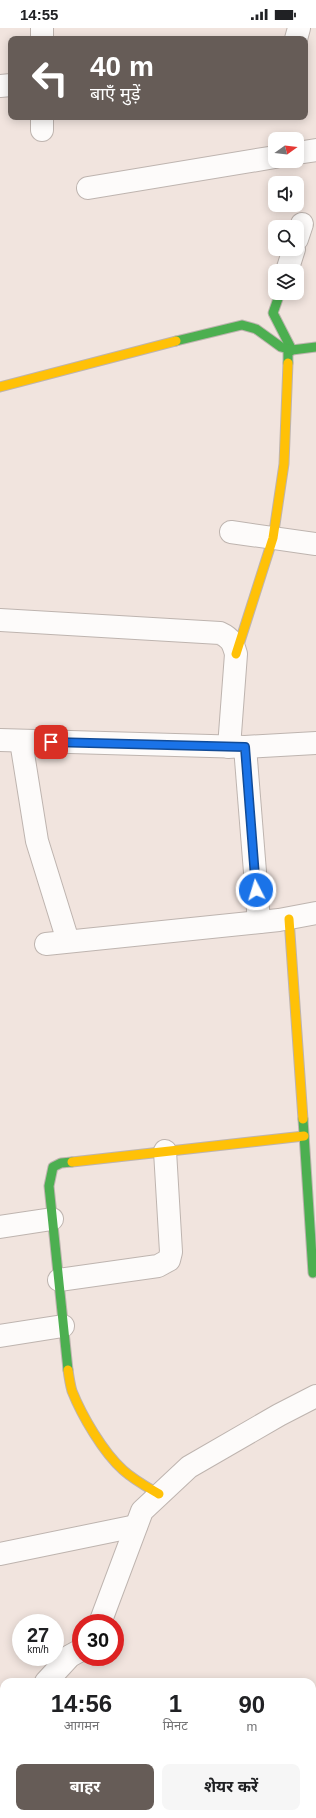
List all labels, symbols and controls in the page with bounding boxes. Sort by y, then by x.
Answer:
text: 14:55 [20,6,58,23]
text: 40 m [90,51,154,82]
icon: left [24,52,76,104]
text: बाएँ मुड़ें [90,84,140,104]
north arrow [268,132,304,168]
map controls [268,132,304,300]
button: sound [268,176,304,212]
button: search [268,220,304,256]
button: layers [268,264,304,300]
pin [34,725,68,759]
icon: arrive [40,731,62,753]
position arrow [235,869,277,911]
speed limit sign: 30 [72,1614,124,1666]
text: 27 [27,1624,49,1646]
text: km/h [27,1644,49,1655]
text: 14:56 [51,1690,112,1717]
text: 1 [169,1690,182,1717]
text: 90 [239,1691,265,1718]
text: आगमन [64,1718,99,1733]
text: मिनट [163,1718,188,1733]
text: m [246,1719,257,1734]
button: बाहर [16,1764,154,1810]
button: शेयर करें [162,1764,300,1810]

